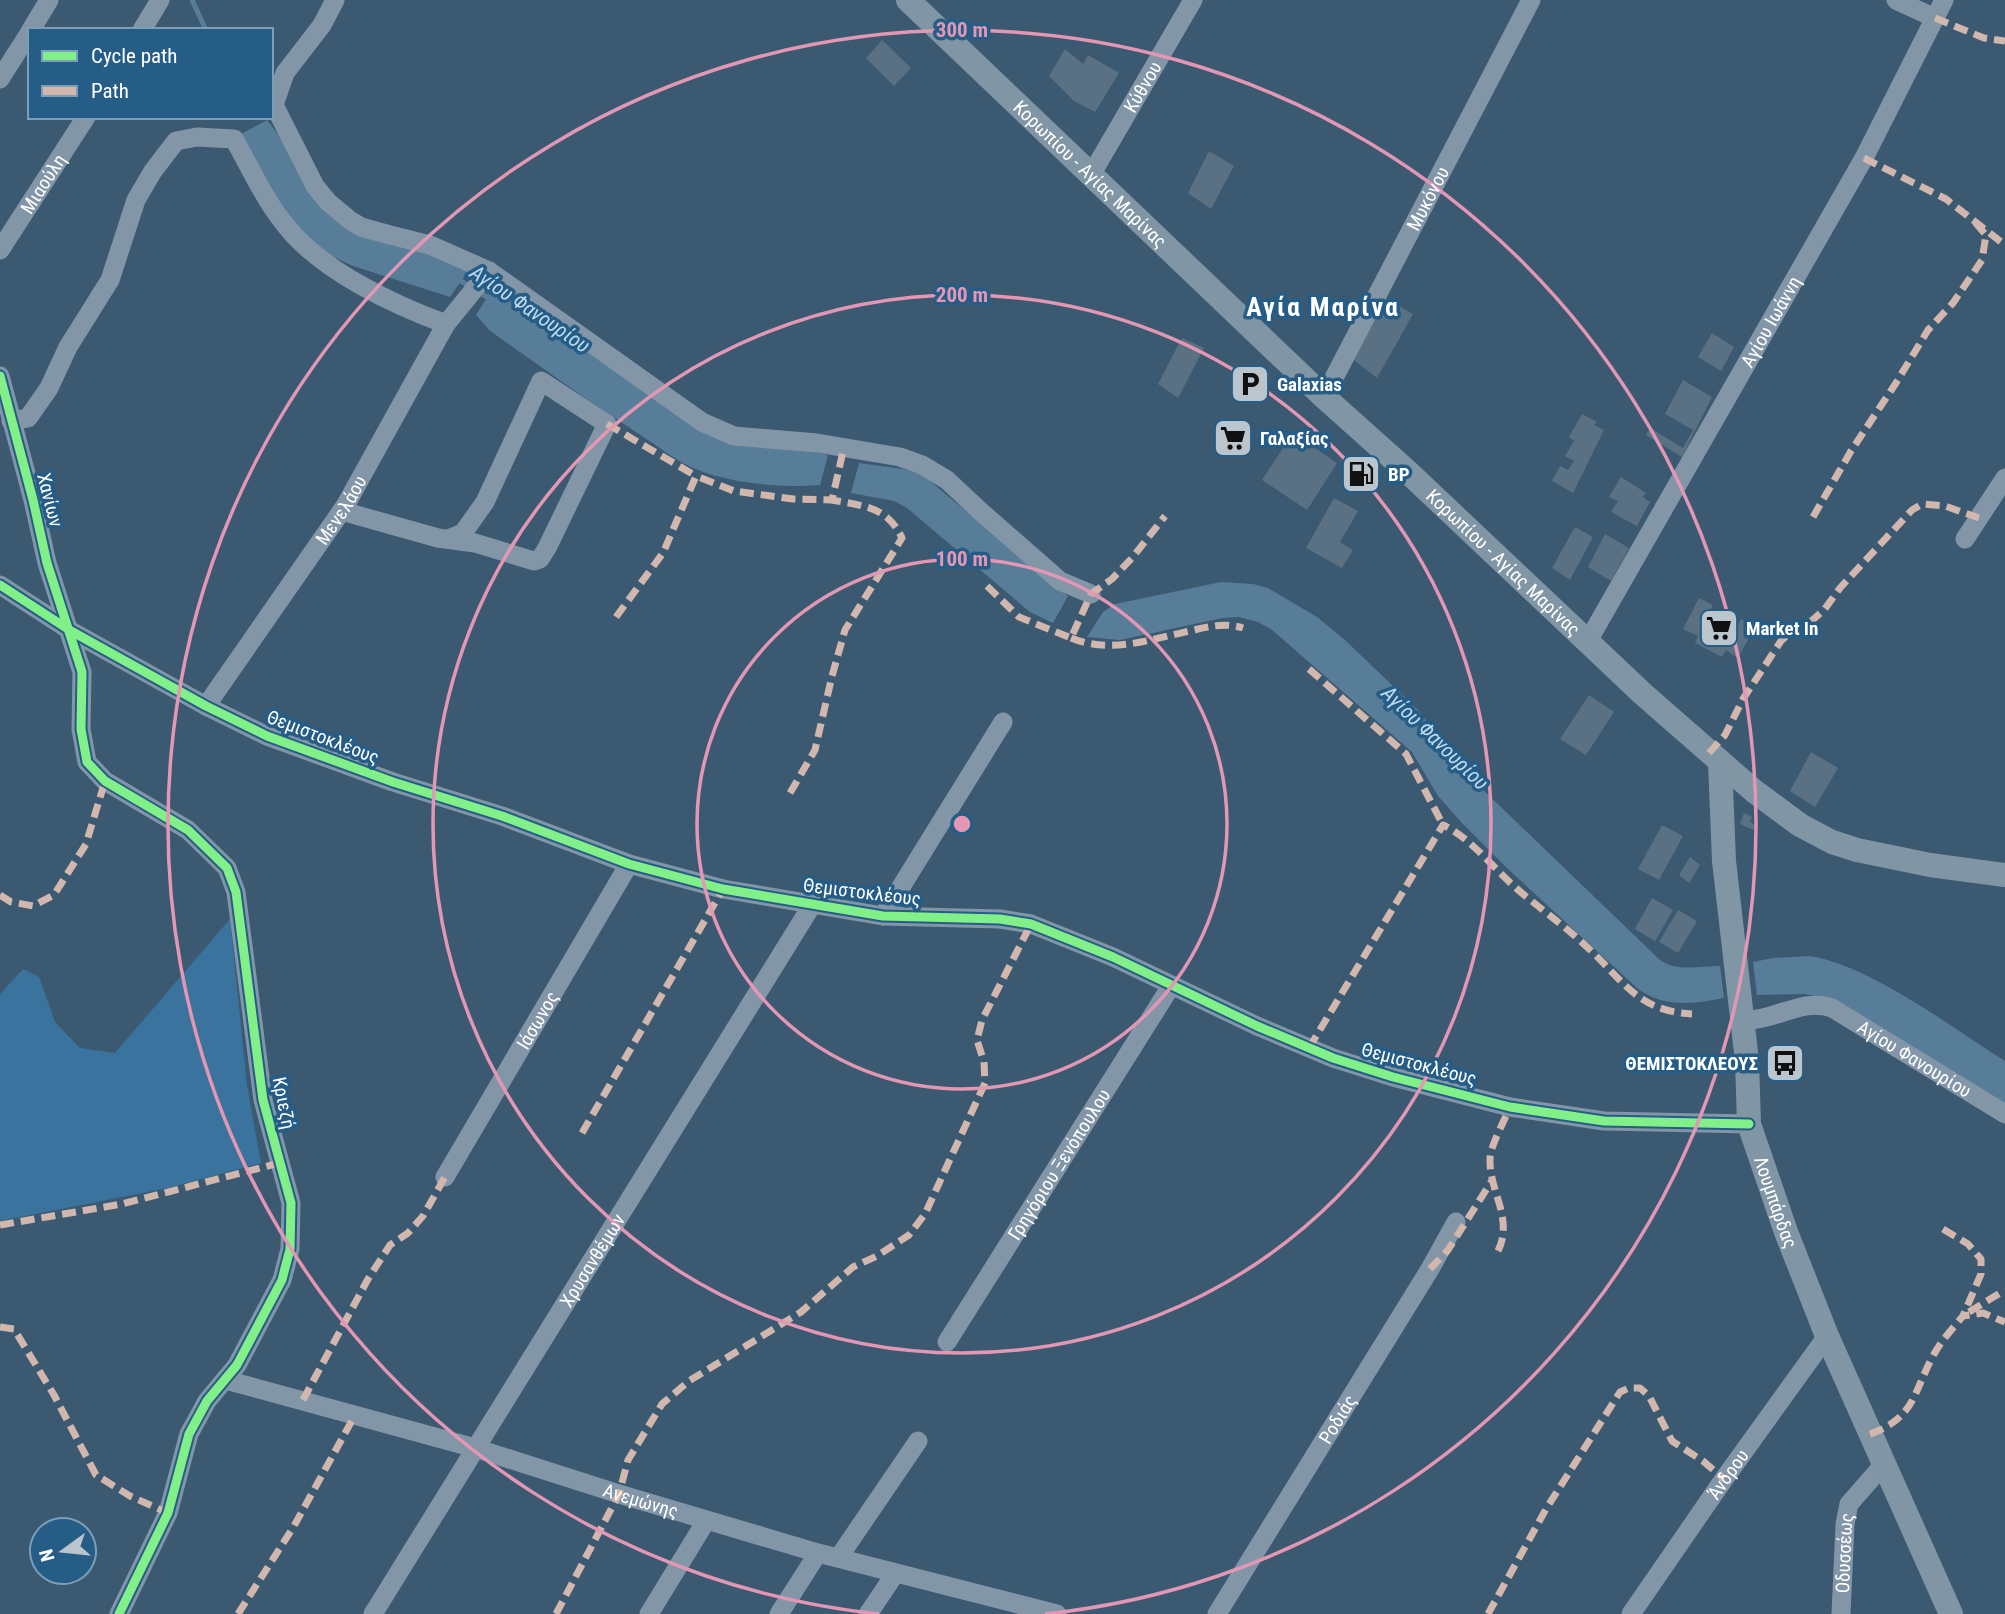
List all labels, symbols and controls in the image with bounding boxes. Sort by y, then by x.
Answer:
text: 300 m [936,18,988,42]
legend [28,28,273,119]
text: Cycle path [91,44,177,68]
street label: Κύθνου [1118,57,1166,117]
text: Path [91,79,129,103]
street label: Κορωπίου - Αγίας Μαρίνας [1009,95,1172,252]
street label: Μιαούλη [15,149,71,218]
street label: Μυκόνου [1401,162,1454,234]
water label: Αγίου Φανουρίου [465,260,594,358]
street label: Αγίου Ιωάννη [1735,272,1806,371]
text: 200 m [936,283,988,307]
district label: Αγία Μαρίνα [1246,292,1400,322]
parking icon: Galaxias [1229,363,1271,405]
place label: Galaxias [1277,373,1342,396]
supermarket icon: Γαλαξίας [1212,417,1254,459]
place label: Γαλαξίας [1260,427,1329,450]
fuel station icon: BP [1340,453,1382,495]
place label: BP [1388,463,1410,486]
street label: Χανίων [32,471,68,529]
street label: Μενελάου [310,471,371,549]
street label: Κορωπίου - Αγίας Μαρίνας [1422,484,1585,640]
text: 100 m [936,547,988,571]
supermarket icon: Market In [1698,607,1740,649]
place label: Market In [1746,617,1818,640]
water label: Αγίου Φανουρίου [1376,680,1493,795]
street label: Θεμιστοκλέους [264,705,382,769]
centre of rings [950,812,974,836]
street label: Θεμιστοκλέους [802,873,922,911]
street label: Ιάσωνος [511,987,563,1053]
street label: Αγίου Φανουρίου [1853,1015,1976,1102]
street label: Θεμιστοκλέους [1359,1038,1479,1090]
bus stop icon: ΘΕΜΙΣΤΟΚΛΕΟΥΣ [1764,1042,1806,1084]
place label: ΘΕΜΙΣΤΟΚΛΕΟΥΣ [1625,1052,1758,1075]
street label: Κριεζή [268,1075,300,1131]
street label: Γρηγόριου Ξενόπουλου [1003,1084,1115,1244]
street label: Λουμπάρδας [1749,1153,1803,1251]
street label: Χρυσανθέμων [554,1209,630,1311]
street label: Ροδιάς [1313,1390,1361,1448]
street label: Άνδρου [1702,1445,1753,1504]
street label: Ανεμώνης [600,1478,681,1522]
street label: Οδυσσέως [1830,1511,1858,1594]
north arrow [28,1516,98,1586]
text: N [34,1547,60,1564]

